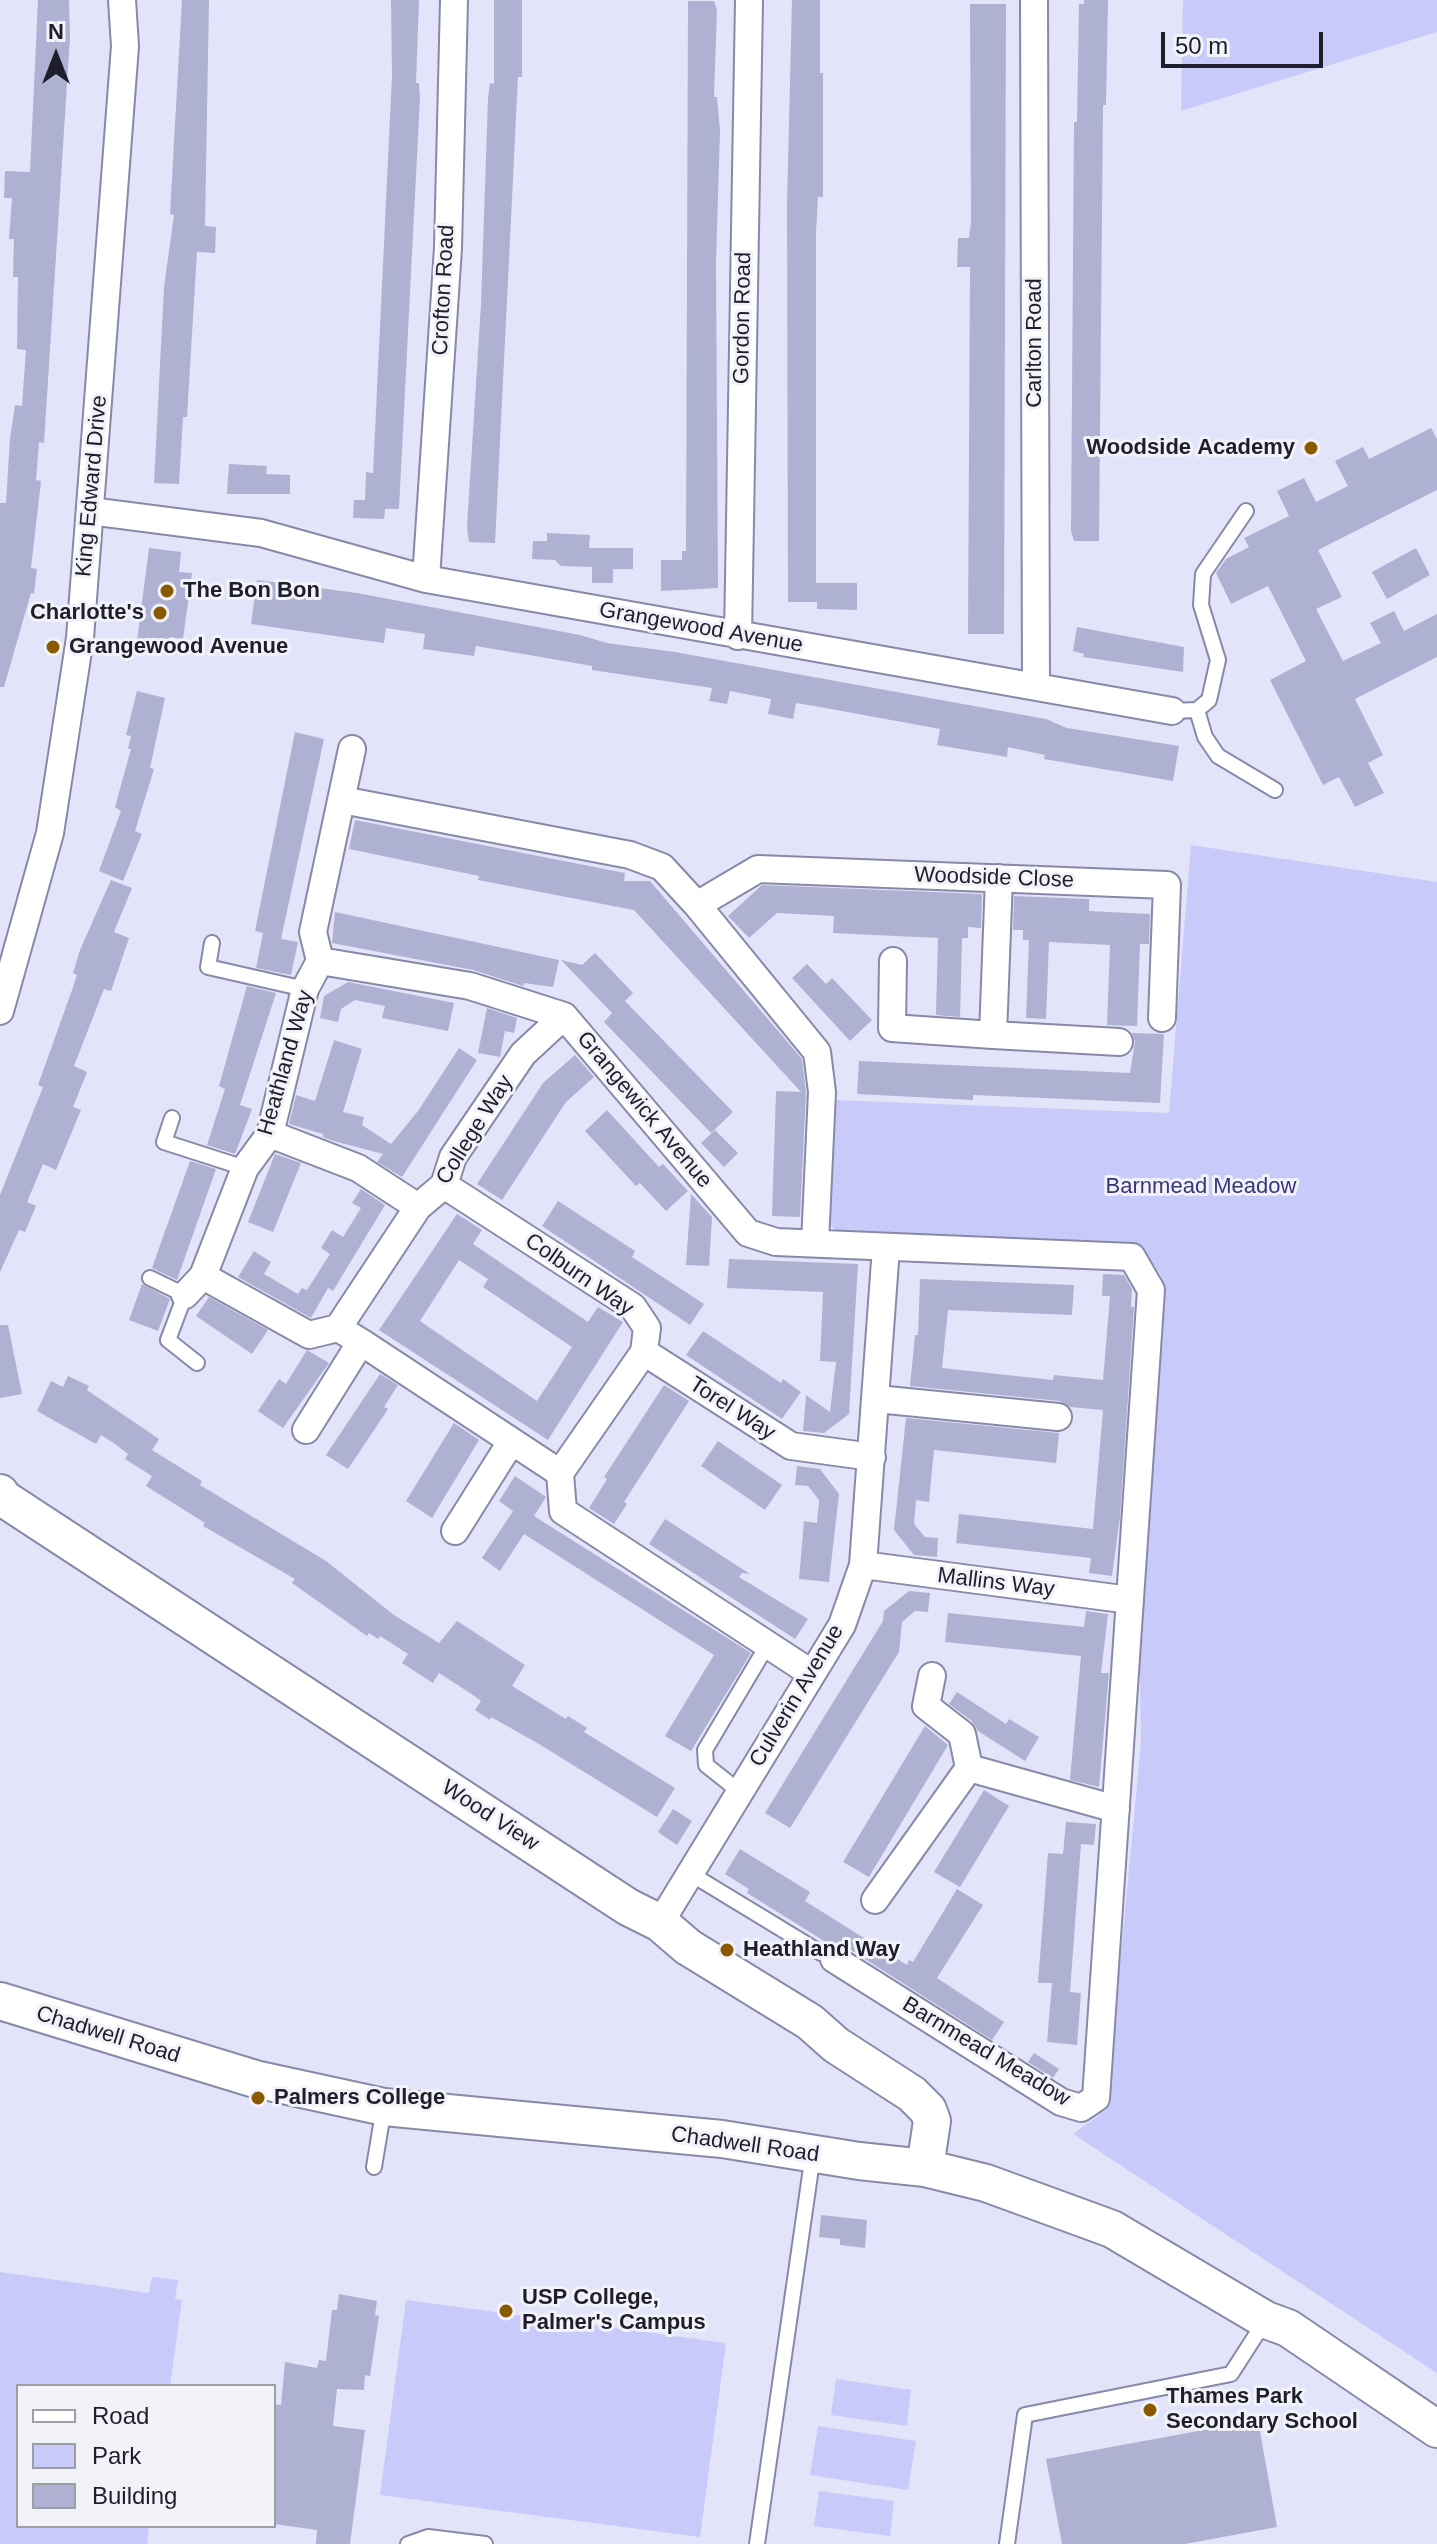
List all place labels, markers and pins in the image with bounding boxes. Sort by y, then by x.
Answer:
place label: Woodside Academy [1086,435,1295,461]
marker: Woodside Academy [1302,439,1320,457]
place label: The Bon Bon [183,578,320,604]
marker: The Bon Bon [158,582,176,600]
place label: Charlotte's [30,600,144,626]
marker: Charlotte's [151,604,169,622]
place label: Grangewood Avenue [69,634,288,660]
marker: Grangewood Avenue [44,638,62,656]
place label: Heathland Way [743,1937,900,1963]
marker: Heathland Way [718,1941,736,1959]
place label: Palmers College [274,2085,445,2111]
marker: Palmers College [249,2089,267,2107]
place label: USP College, Palmer's Campus [522,2285,706,2336]
marker: USP College, Palmer's Campus [497,2302,515,2320]
place label: Thames Park Secondary School [1166,2384,1358,2436]
marker: Thames Park Secondary School [1141,2401,1159,2419]

